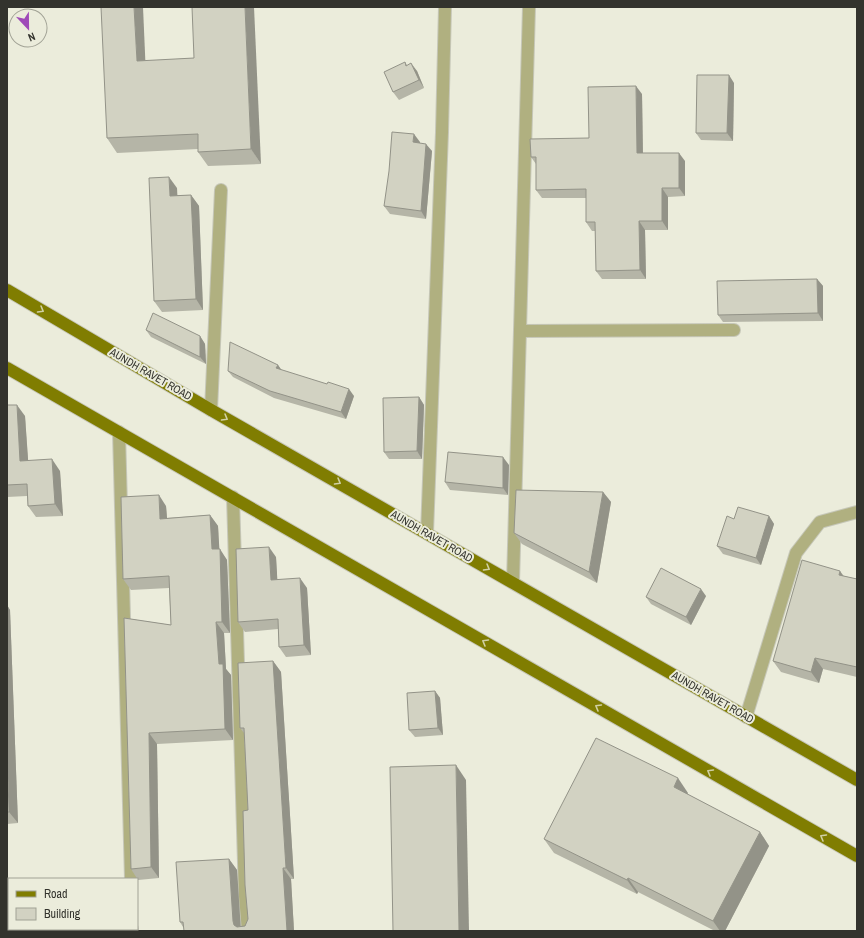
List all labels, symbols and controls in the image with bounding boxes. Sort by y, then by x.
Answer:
north arrow [8,8,48,48]
text: N [26,30,37,45]
one-way arrow [37,305,44,312]
street label: AUNDH RAVET ROAD [107,344,195,403]
one-way arrow [221,413,228,420]
one-way arrow [334,478,341,485]
street label: AUNDH RAVET ROAD [388,506,476,565]
one-way arrow [483,563,491,570]
one-way arrow [482,640,489,647]
street label: AUNDH RAVET ROAD [669,667,757,726]
one-way arrow [595,704,602,711]
one-way arrow [707,769,715,776]
one-way arrow [820,834,827,841]
legend [8,878,138,930]
text: Road [44,886,68,902]
text: Building [44,906,81,922]

